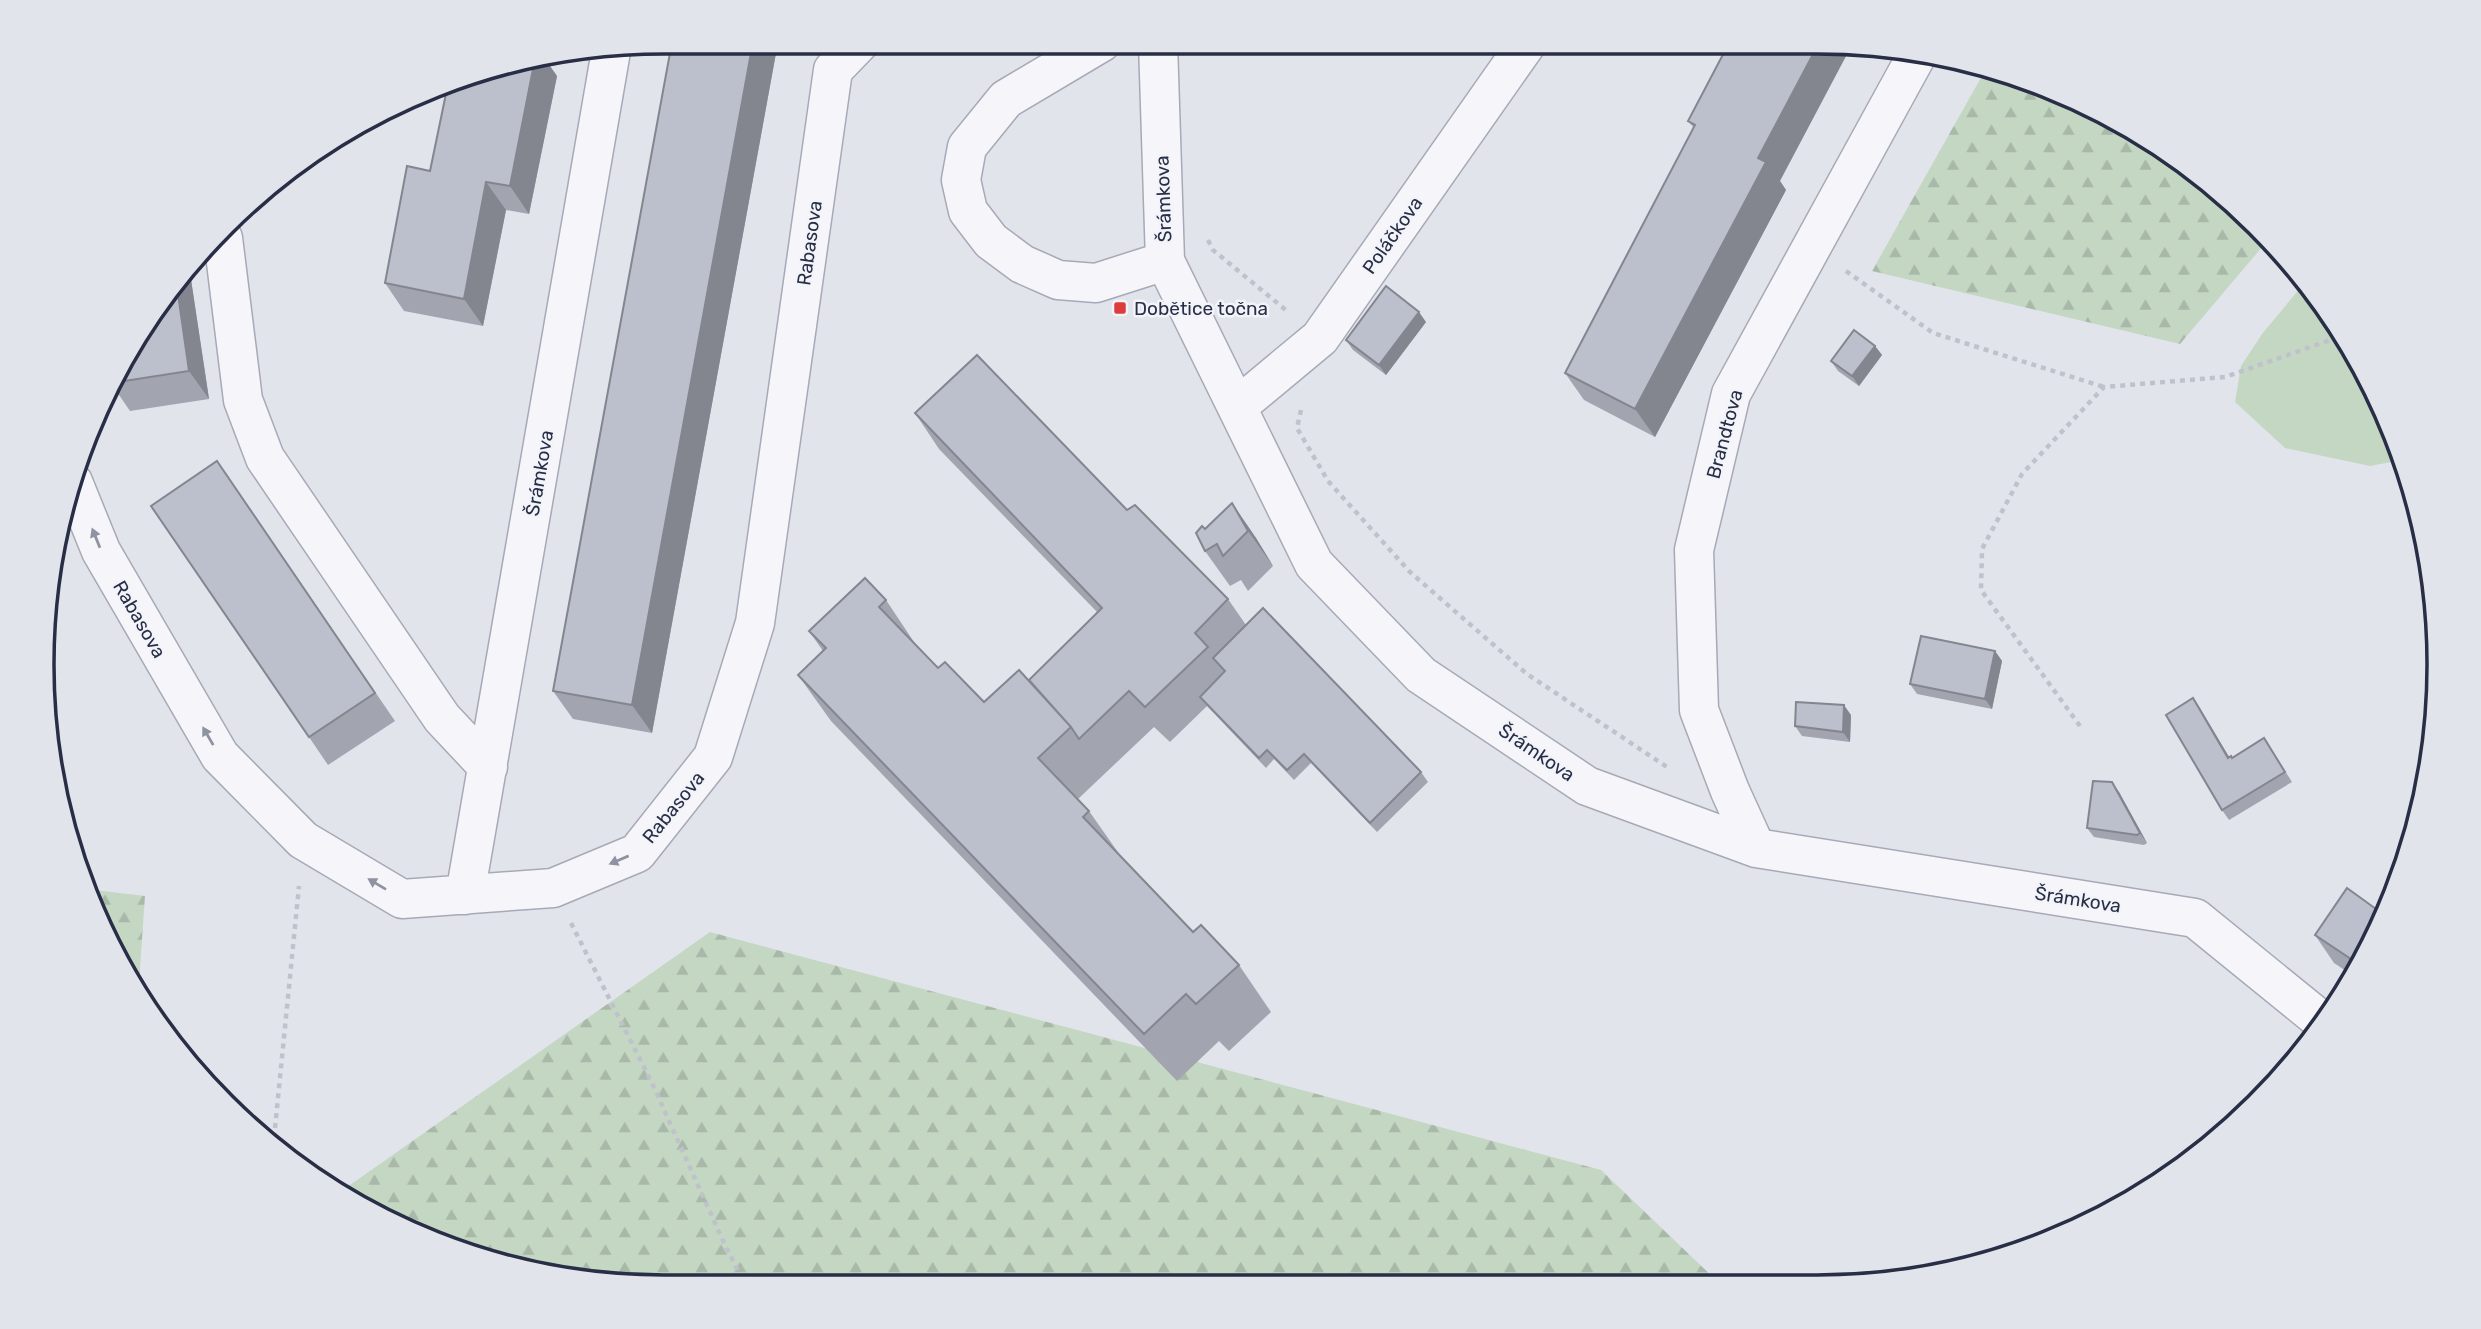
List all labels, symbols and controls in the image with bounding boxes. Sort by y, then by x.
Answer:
street label: Šrámkova [1150,155,1177,243]
street label: Poláčkova [1357,192,1427,278]
street label: Rabasova [792,199,827,287]
place label: Dobětice točna [1134,297,1268,320]
marker: Dobětice točna [1112,300,1128,316]
street label: Brandtova [1702,387,1747,481]
street label: Šrámkova [521,428,558,518]
one-way arrow [90,528,101,549]
street label: Rabasova [108,576,171,662]
street label: Šrámkova [1494,719,1579,786]
one-way arrow [203,726,215,746]
street label: Rabasova [638,767,709,848]
one-way arrow [608,855,629,866]
one-way arrow [368,878,387,891]
street label: Šrámkova [2033,881,2123,918]

